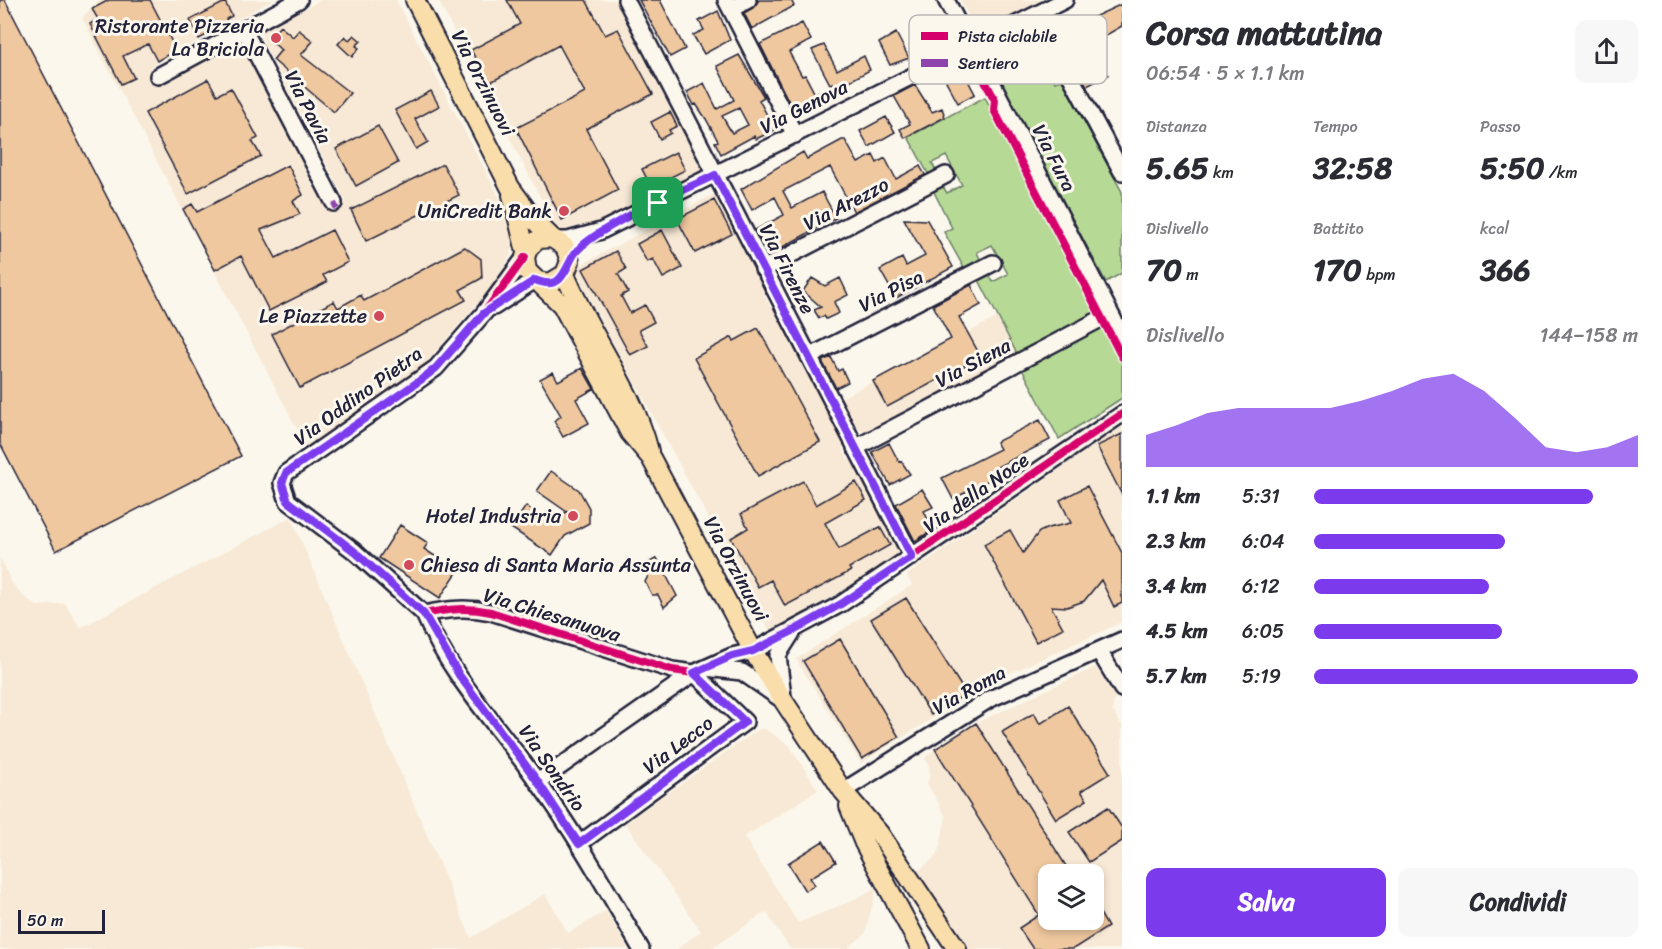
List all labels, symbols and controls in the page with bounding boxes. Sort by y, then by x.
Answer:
text: Corsa mattutina [1146,4,1382,62]
place label: Ristorante Pizzeria La Briciola [95,9,265,67]
legend [909,15,1107,84]
button: share [1575,20,1638,83]
text: Pista ciclabile [958,22,1057,51]
street label: Via Orzinuovi [441,24,525,143]
marker: Ristorante Pizzeria La Briciola [269,31,283,45]
text: Sentiero [958,49,1019,78]
text: 06:54 · 5 × 1.1 km [1146,56,1305,91]
street label: Via Pavia [274,64,342,151]
street label: Via Genova [754,69,855,144]
text: Distanza [1146,112,1207,141]
text: Tempo [1313,112,1358,141]
text: Passo [1480,112,1521,141]
street label: Via Fura [1022,118,1086,198]
text: 5.65 [1146,141,1209,195]
text: 32:58 [1313,141,1392,195]
text: 5:50 [1480,141,1545,195]
text: km [1209,158,1234,187]
text: /km [1545,158,1578,187]
street label: Via Arezzo [797,167,895,241]
pin [632,177,683,228]
icon: arrive [641,186,674,219]
place label: UniCredit Bank [417,194,552,229]
marker: UniCredit Bank [557,204,571,218]
text: Dislivello [1146,214,1209,243]
text: Battito [1313,214,1364,243]
text: kcal [1480,214,1509,243]
street label: Via Firenze [749,217,825,321]
text: 70 [1146,243,1182,297]
text: 170 [1313,243,1362,297]
text: 366 [1480,243,1531,297]
street label: Via Pisa [852,260,930,322]
text: m [1182,260,1199,289]
text: bpm [1362,260,1396,289]
place label: Le Piazzette [259,299,367,334]
marker: Le Piazzette [372,309,386,323]
text: Dislivello [1146,318,1224,353]
text: 144–158 m [1540,318,1638,353]
street label: Via Siena [929,328,1018,398]
street label: Via Oddino Pietra [286,337,430,455]
street label: Via della Noce [916,443,1037,543]
text: 1.1 km [1146,479,1200,514]
text: 5:31 [1242,479,1280,514]
place label: Hotel Industria [426,499,562,534]
marker: Hotel Industria [566,509,580,523]
street label: Via Orzinuovi [693,510,779,629]
text: 2.3 km [1146,524,1206,559]
text: 6:04 [1242,524,1285,559]
place label: Chiesa di Santa Maria Assunta [421,548,692,583]
marker: Chiesa di Santa Maria Assunta [402,558,416,572]
text: 3.4 km [1146,569,1207,604]
text: 6:12 [1242,569,1280,604]
street label: Via Chiesanuova [479,578,626,653]
text: 4.5 km [1146,614,1208,649]
text: 6:05 [1242,614,1284,649]
street label: Via Roma [925,655,1013,725]
text: 5.7 km [1146,659,1207,694]
text: 5:19 [1242,659,1281,694]
street label: Via Lecco [635,706,721,784]
street label: Via Sondrio [509,717,595,819]
map controls [1038,864,1104,930]
button: layers [1038,864,1104,930]
button: Salva [1146,868,1386,937]
button: Condividi [1398,868,1638,937]
text: 50 m [27,906,63,935]
scale bar [18,907,105,934]

